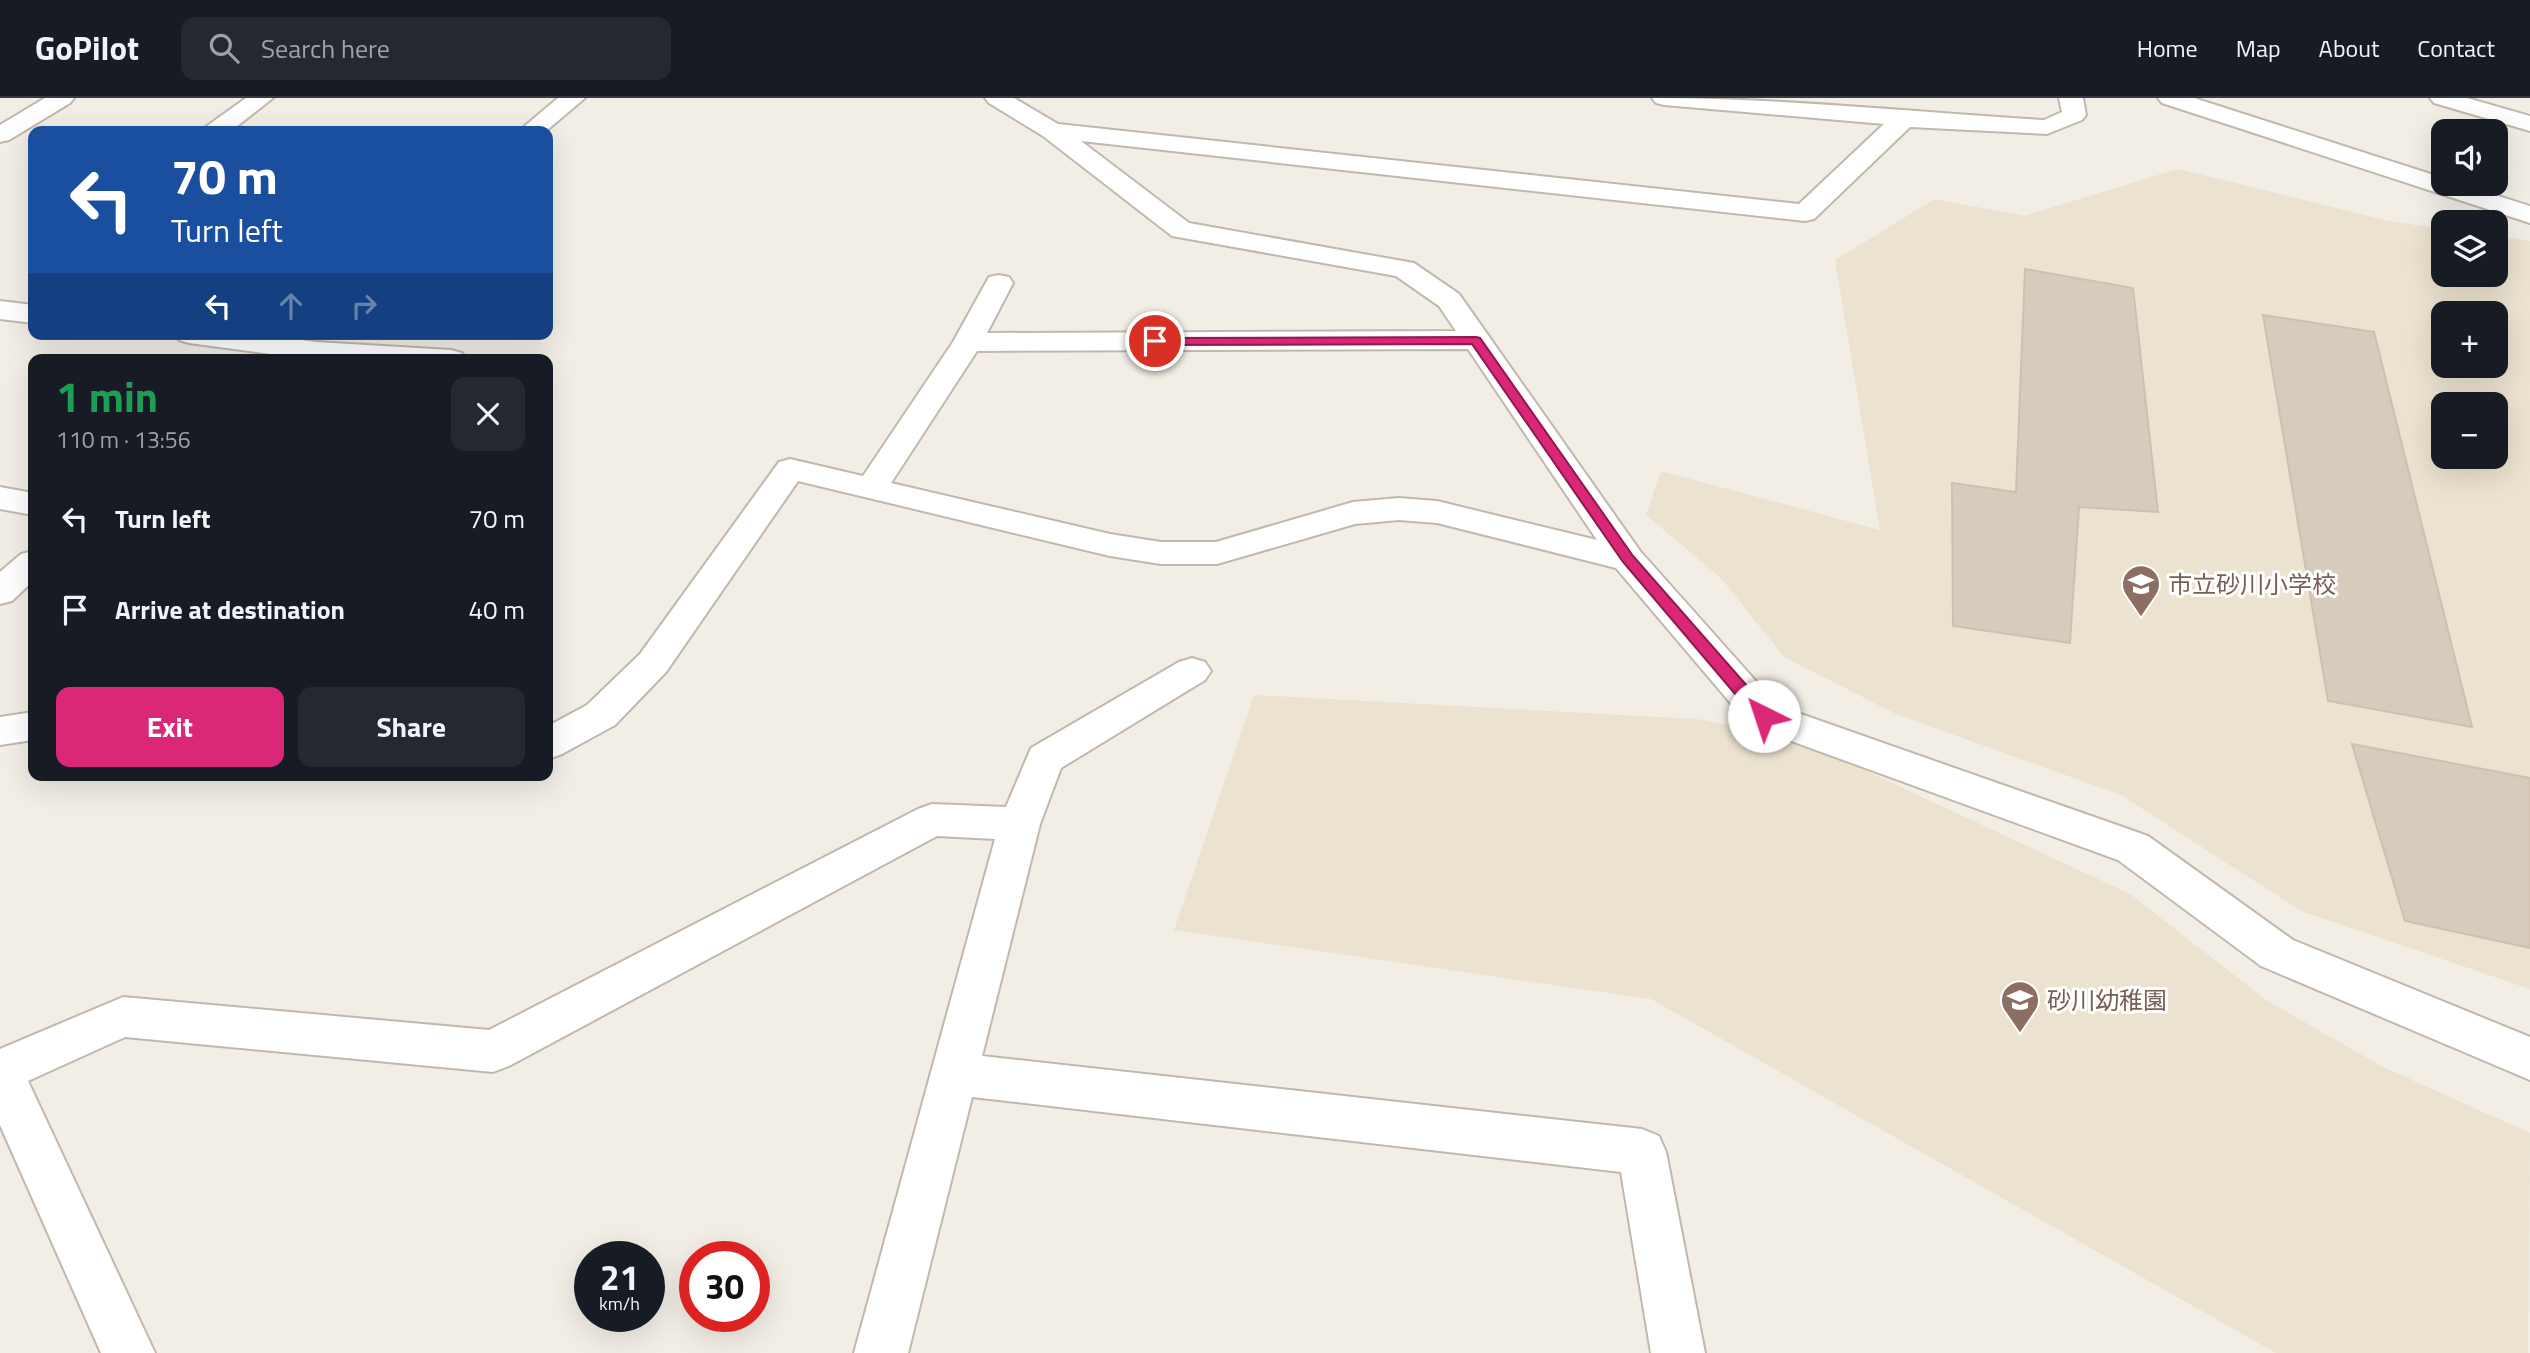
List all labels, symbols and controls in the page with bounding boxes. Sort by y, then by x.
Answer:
search box [181,17,671,80]
text: GoPilot [35,23,139,73]
icon: search [205,29,243,67]
text: Search here [261,29,390,68]
text: Home [2137,30,2198,66]
text: Map [2236,30,2281,66]
text: About [2319,30,2379,66]
text: Contact [2417,30,2495,66]
map controls [2431,119,2508,469]
button: sound [2431,119,2508,196]
text: 70 m [171,138,278,213]
icon: left [56,154,147,245]
text: Turn left [171,206,283,254]
button: layers [2431,210,2508,287]
icon: left [199,287,237,325]
icon: ahead [272,287,310,325]
icon: right [345,287,383,325]
button: + [2431,301,2508,378]
pin [1125,311,1185,371]
icon: arrive [1136,322,1174,360]
text: 1 min [56,364,158,428]
button: close [451,377,525,451]
button: − [2431,392,2508,469]
text: 110 m · 13:56 [56,422,191,457]
text: Turn left [115,499,210,538]
text: 70 m [468,499,525,538]
icon: left [56,500,94,538]
school or university icon: 市立砂川小学校 [2120,563,2162,618]
place label: 市立砂川小学校 [2168,566,2336,602]
text: Arrive at destination [115,590,345,629]
text: 40 m [468,590,525,629]
icon: arrive [56,591,94,629]
position arrow [1727,679,1801,753]
button: Exit [56,687,284,767]
button: Share [298,687,525,767]
school or university icon: 砂川幼稚園 [1999,979,2041,1034]
place label: 砂川幼稚園 [2047,982,2167,1018]
speed limit sign: 30 [679,1241,770,1332]
text: 21 [600,1250,639,1304]
text: km/h [599,1290,640,1317]

